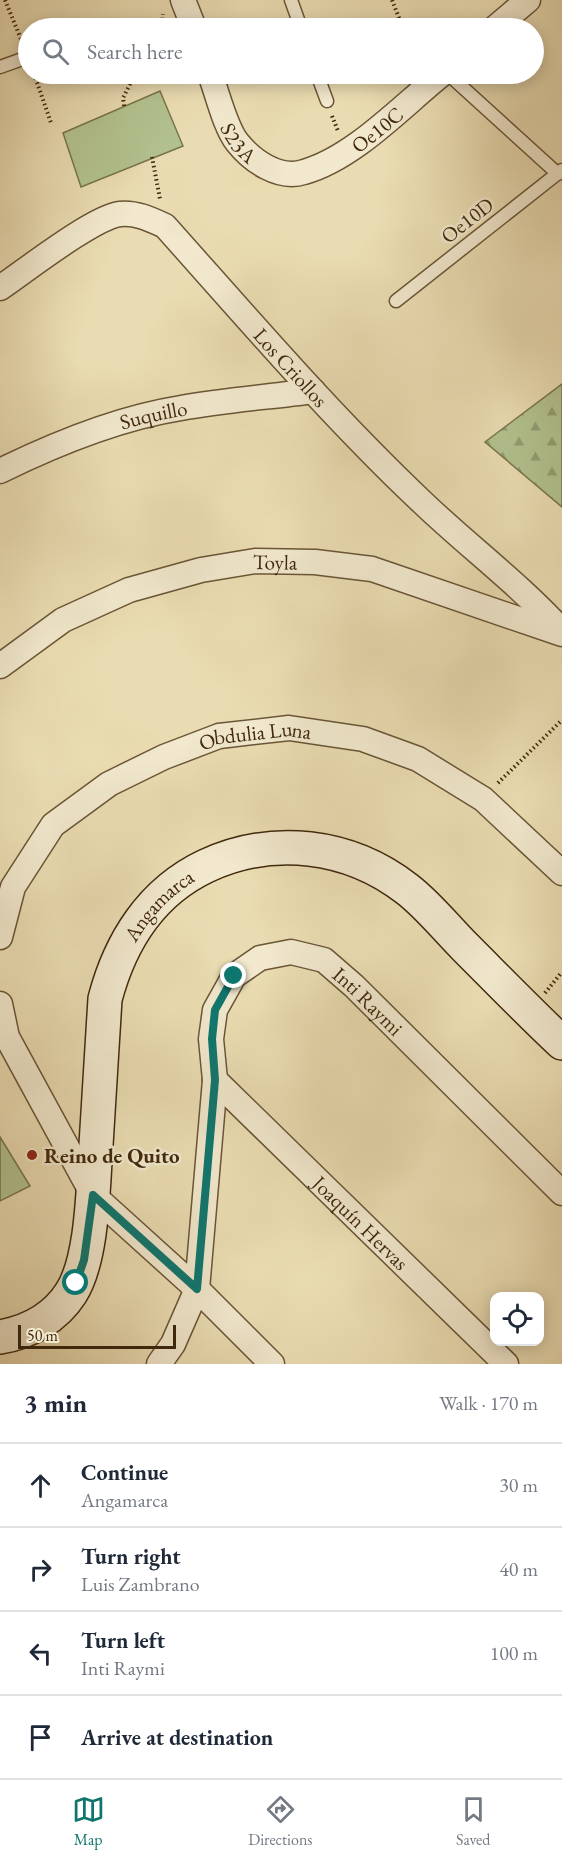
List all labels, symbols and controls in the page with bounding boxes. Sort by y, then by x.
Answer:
search box [18,18,544,84]
icon: search [39,35,72,68]
text: Search here [87,37,182,66]
street label: Oe10C [345,100,409,158]
street label: S23A [215,118,263,169]
street label: Oe10D [435,191,499,249]
street label: Los Criollos [248,322,334,413]
street label: Suquillo [116,394,189,435]
street label: Toyla [253,547,298,575]
street label: Obdulia Luna [194,714,314,756]
street label: Angamarca [117,862,199,947]
street label: Inti Raymi [327,960,409,1041]
route end [220,962,246,988]
place label: Reino de Quito [44,1142,180,1169]
marker: Reino de Quito [25,1148,39,1162]
street label: Joaquín Hervas [306,1168,415,1276]
route start [62,1269,88,1295]
map controls [490,1292,544,1346]
button: locate [490,1292,544,1346]
scale bar [18,1322,176,1350]
text: 50 m [27,1325,58,1346]
text: 3 min [24,1386,87,1420]
text: Walk · 170 m [439,1390,538,1416]
text: Continue [81,1458,168,1487]
icon: ahead [24,1469,57,1502]
text: 30 m [499,1472,538,1498]
text: Angamarca [81,1487,168,1513]
text: Turn right [81,1542,180,1571]
icon: right [24,1553,57,1586]
text: 40 m [499,1556,538,1582]
text: Luis Zambrano [81,1571,200,1597]
text: Turn left [81,1626,165,1655]
icon: left [24,1637,57,1670]
text: 100 m [490,1640,538,1666]
text: Inti Raymi [81,1655,165,1681]
icon: arrive [24,1721,57,1754]
text: Arrive at destination [81,1723,273,1752]
tab: Map [72,1793,105,1850]
tab: Directions [248,1793,313,1850]
tab: Saved [456,1793,490,1850]

